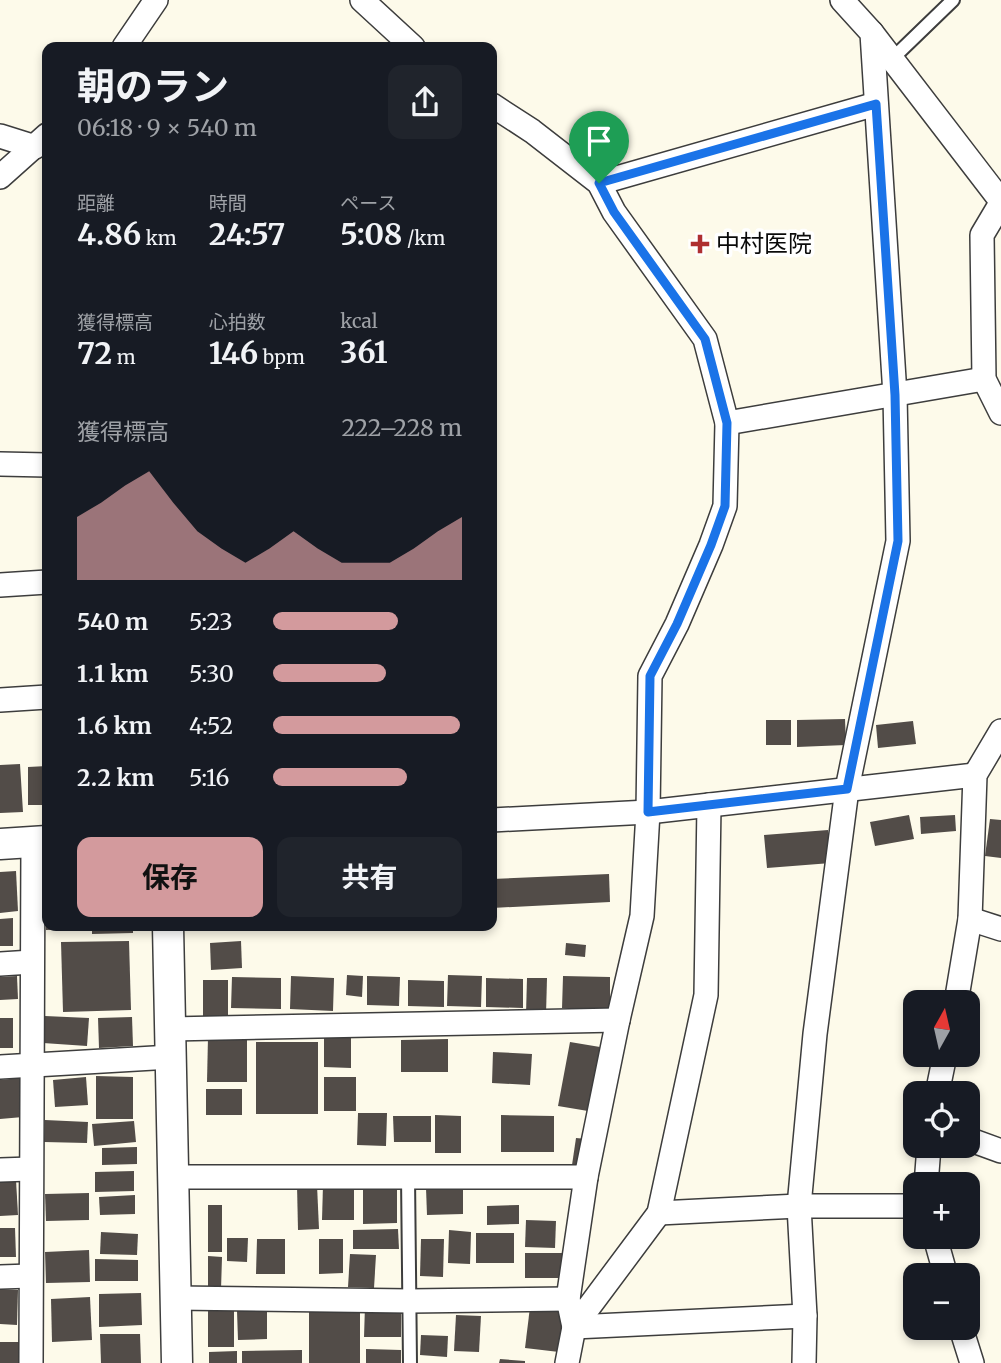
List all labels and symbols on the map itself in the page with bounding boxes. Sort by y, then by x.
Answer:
pin [569,111,629,183]
place label: 中村医院 [716,228,812,259]
marker: 中村医院 [690,234,710,254]
north arrow [903,990,980,1068]

